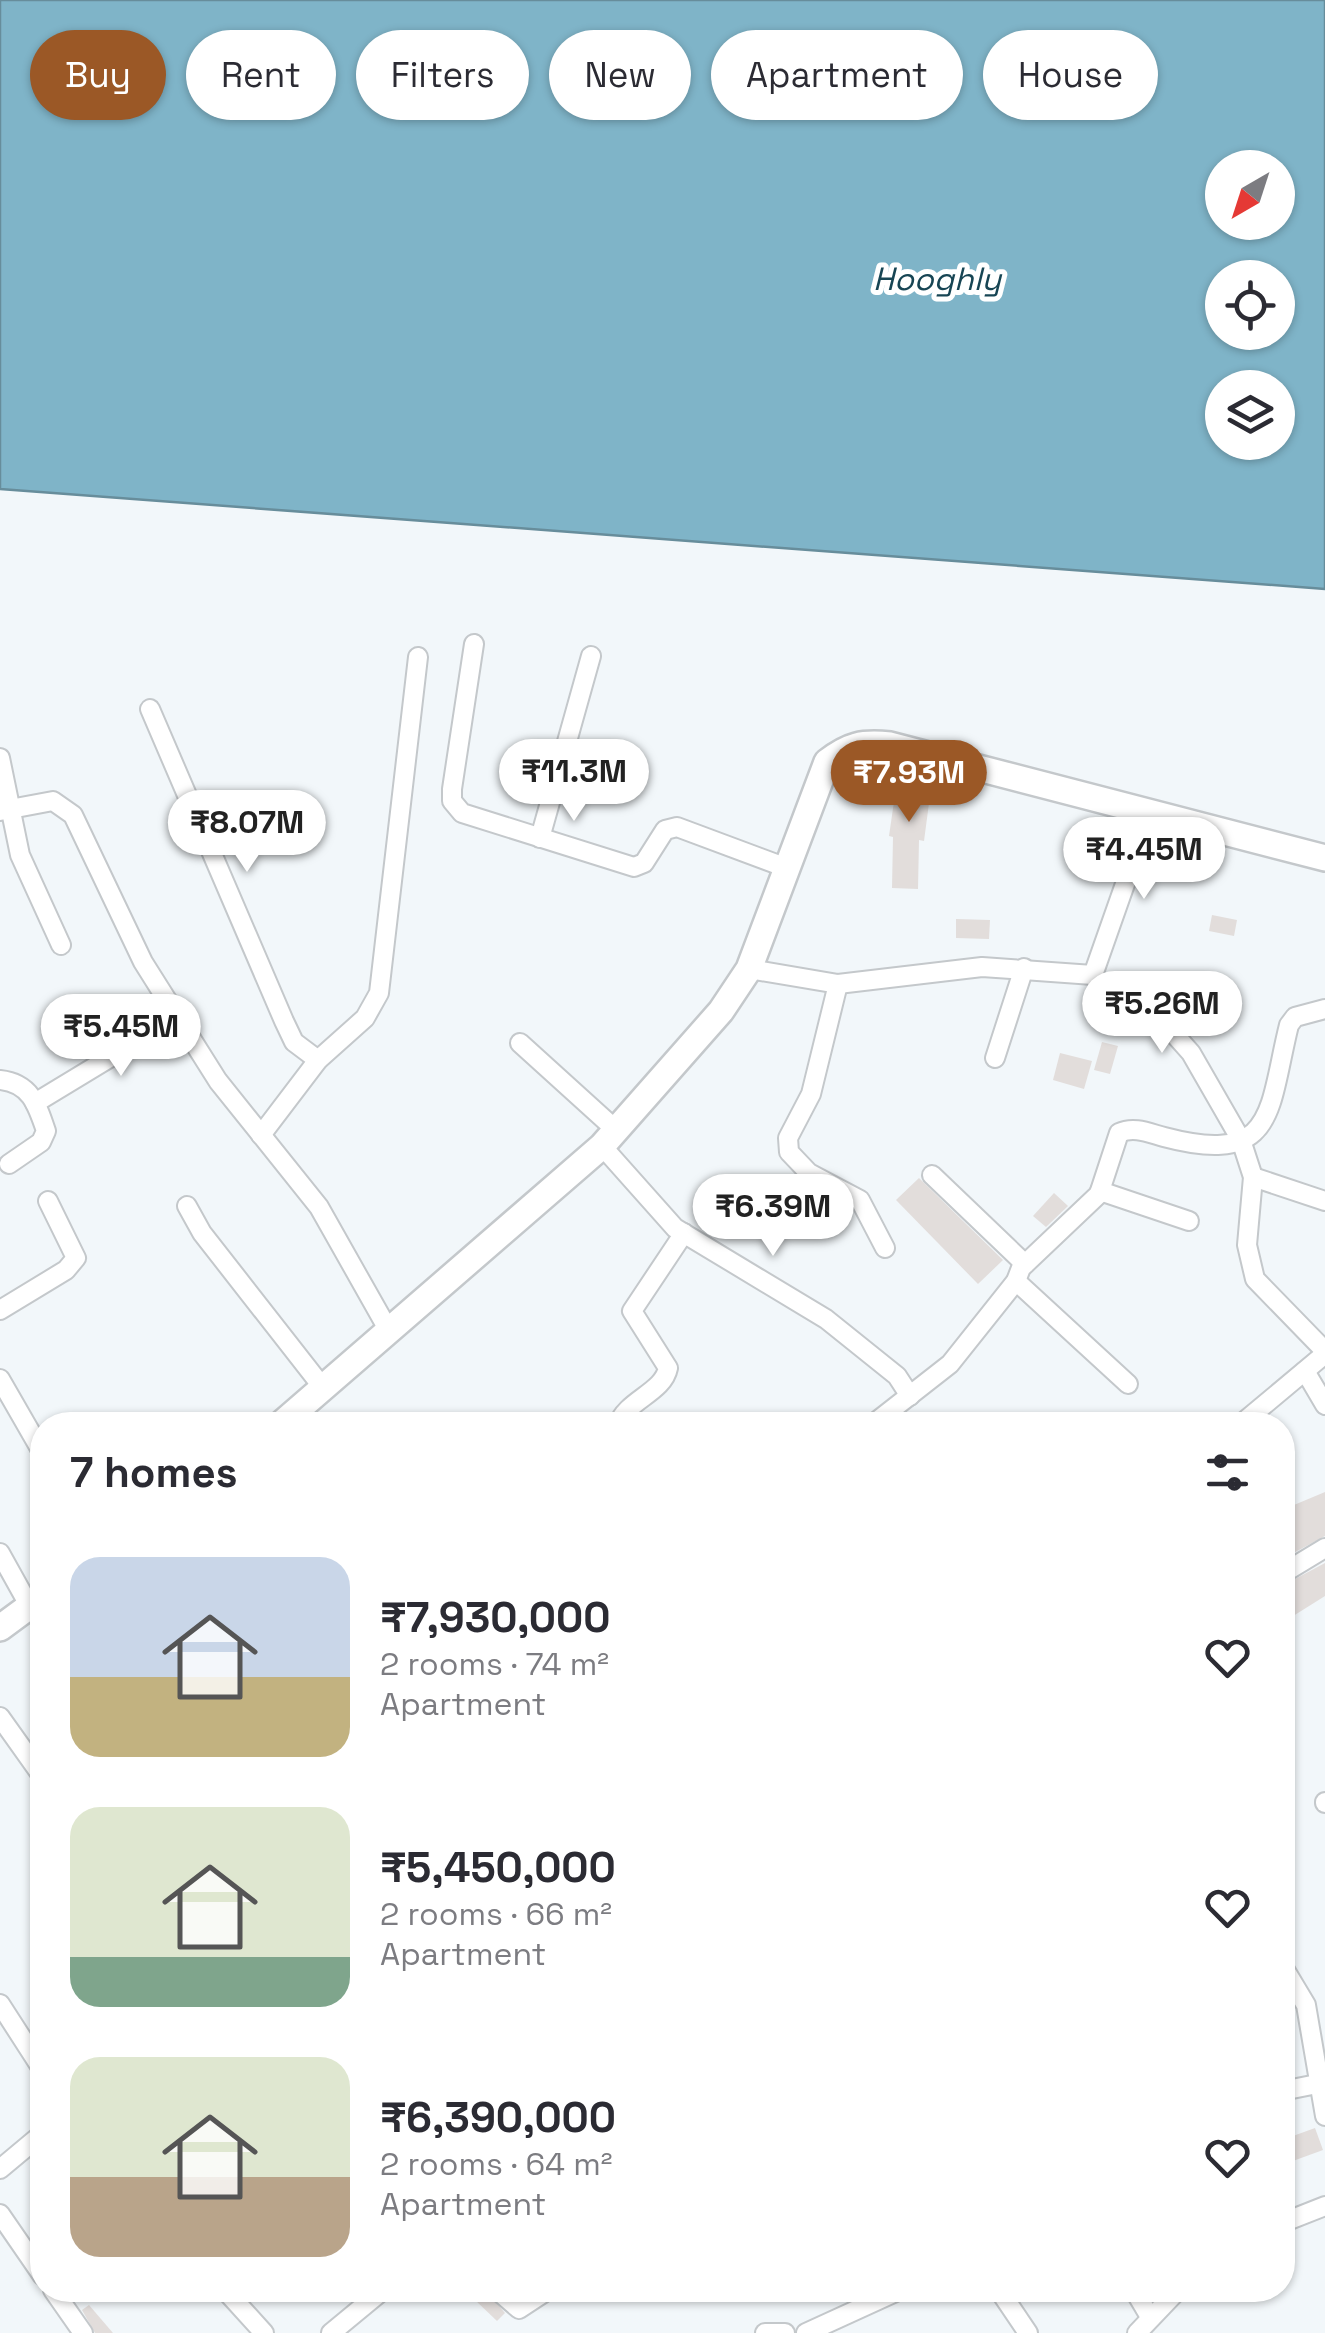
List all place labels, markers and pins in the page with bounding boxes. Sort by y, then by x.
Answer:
pin: ₹11.3M [493,739,655,824]
pin: ₹7.93M [828,740,990,825]
pin: ₹8.07M [166,790,328,875]
pin: ₹4.45M [1063,817,1225,902]
pin: ₹5.26M [1081,971,1243,1056]
pin: ₹5.45M [40,994,202,1079]
pin: ₹6.39M [692,1174,854,1259]

